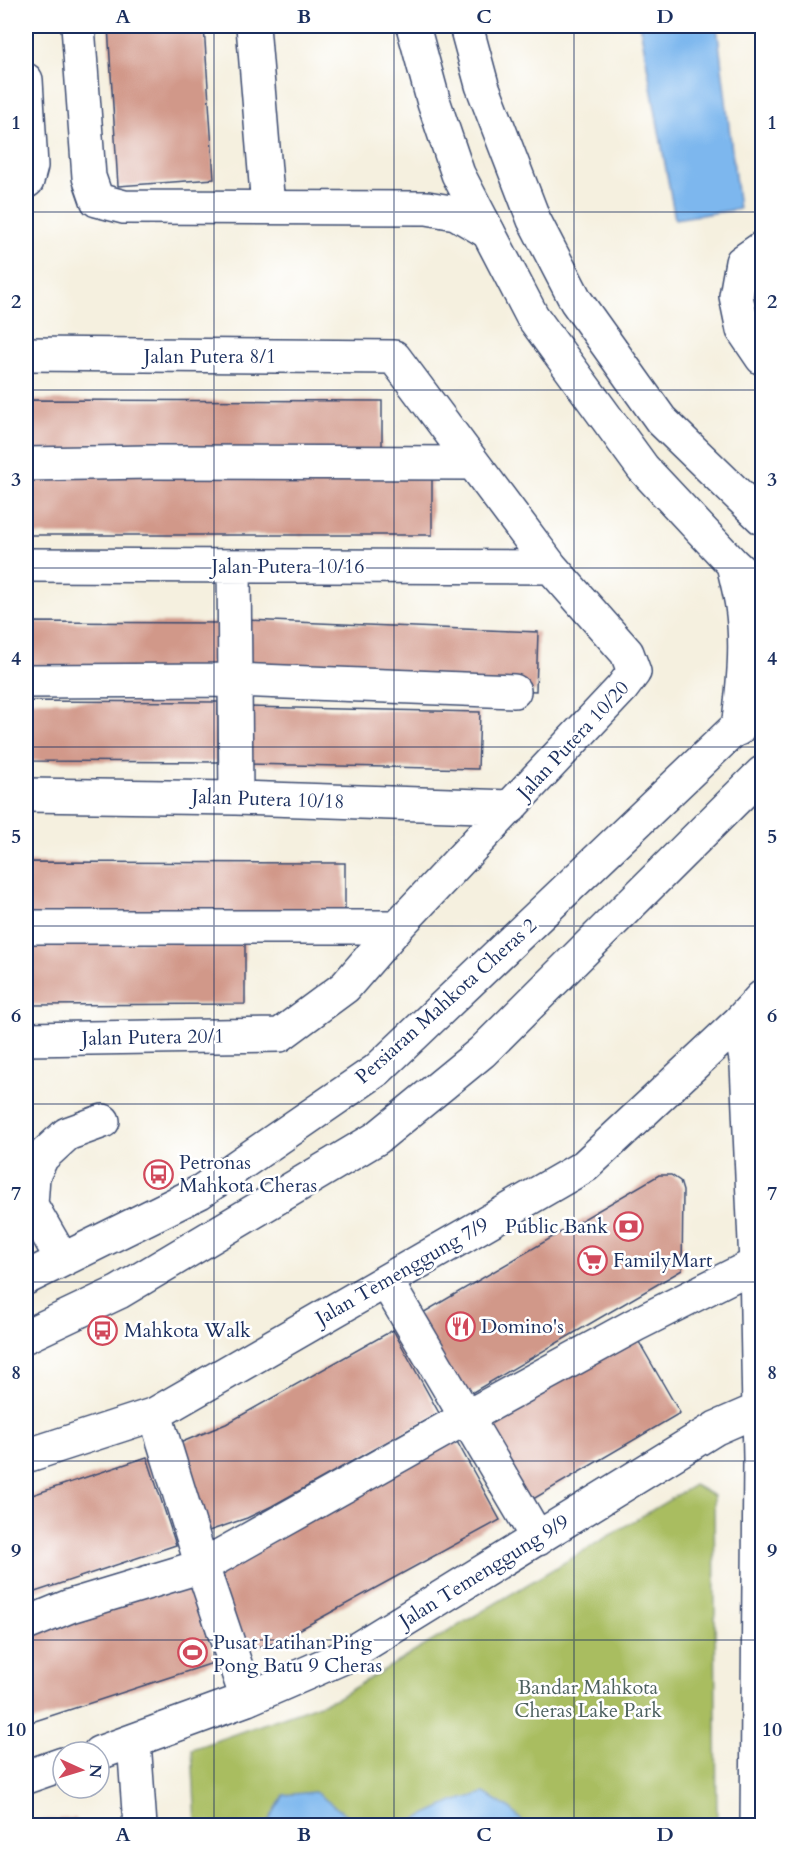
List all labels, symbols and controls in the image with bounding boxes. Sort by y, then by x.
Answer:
text: A [115,3,131,30]
text: B [297,3,311,30]
text: C [476,3,492,30]
text: D [656,3,674,30]
text: 1 [11,109,21,136]
text: 1 [767,109,777,136]
text: 2 [11,288,21,315]
text: 2 [767,288,777,315]
street label: Jalan Putera 8/1 [141,343,276,370]
text: 3 [11,466,21,493]
text: 3 [767,466,777,493]
street label: Jalan Putera 10/16 [209,553,364,580]
text: 4 [11,645,21,672]
text: 4 [767,645,777,672]
street label: Jalan Putera 10/20 [509,675,635,807]
street label: Jalan Putera 10/18 [188,783,345,815]
text: 5 [11,823,21,850]
text: 5 [767,823,777,850]
street label: Persiaran Mahkota Cheras 2 [349,912,543,1090]
text: 6 [11,1002,21,1029]
text: 6 [767,1002,777,1029]
street label: Jalan Putera 20/1 [78,1022,225,1052]
place label: Petronas Mahkota Cheras [179,1149,317,1199]
bus stop icon: Petronas Mahkota Cheras [142,1158,174,1190]
text: 7 [11,1180,21,1207]
text: 7 [767,1180,777,1207]
street label: Jalan Temenggung 7/9 [308,1210,493,1333]
bank icon: Public Bank [613,1210,645,1242]
place label: Public Bank [505,1213,608,1240]
supermarket icon: FamilyMart [576,1244,608,1276]
place label: FamilyMart [613,1247,713,1274]
restaurant icon: Domino's [444,1310,476,1342]
place label: Domino's [481,1313,564,1340]
bus stop icon: Mahkota Walk [87,1314,119,1346]
place label: Mahkota Walk [124,1317,251,1344]
text: 8 [11,1359,21,1386]
text: 8 [767,1359,777,1386]
street label: Jalan Temenggung 9/9 [391,1508,574,1636]
text: 9 [11,1537,21,1564]
text: 9 [767,1537,777,1564]
place label: Pusat Latihan Ping Pong Batu 9 Cheras [213,1629,382,1679]
sports icon: Pusat Latihan Ping Pong Batu 9 Cheras [176,1637,208,1669]
park label: Bandar Mahkota Cheras Lake Park [514,1674,662,1724]
text: 10 [6,1716,26,1743]
text: 10 [762,1716,782,1743]
north arrow [51,1740,111,1800]
text: N [84,1763,106,1779]
text: A [115,1821,131,1848]
text: B [297,1821,311,1848]
text: C [476,1821,492,1848]
text: D [656,1821,674,1848]

